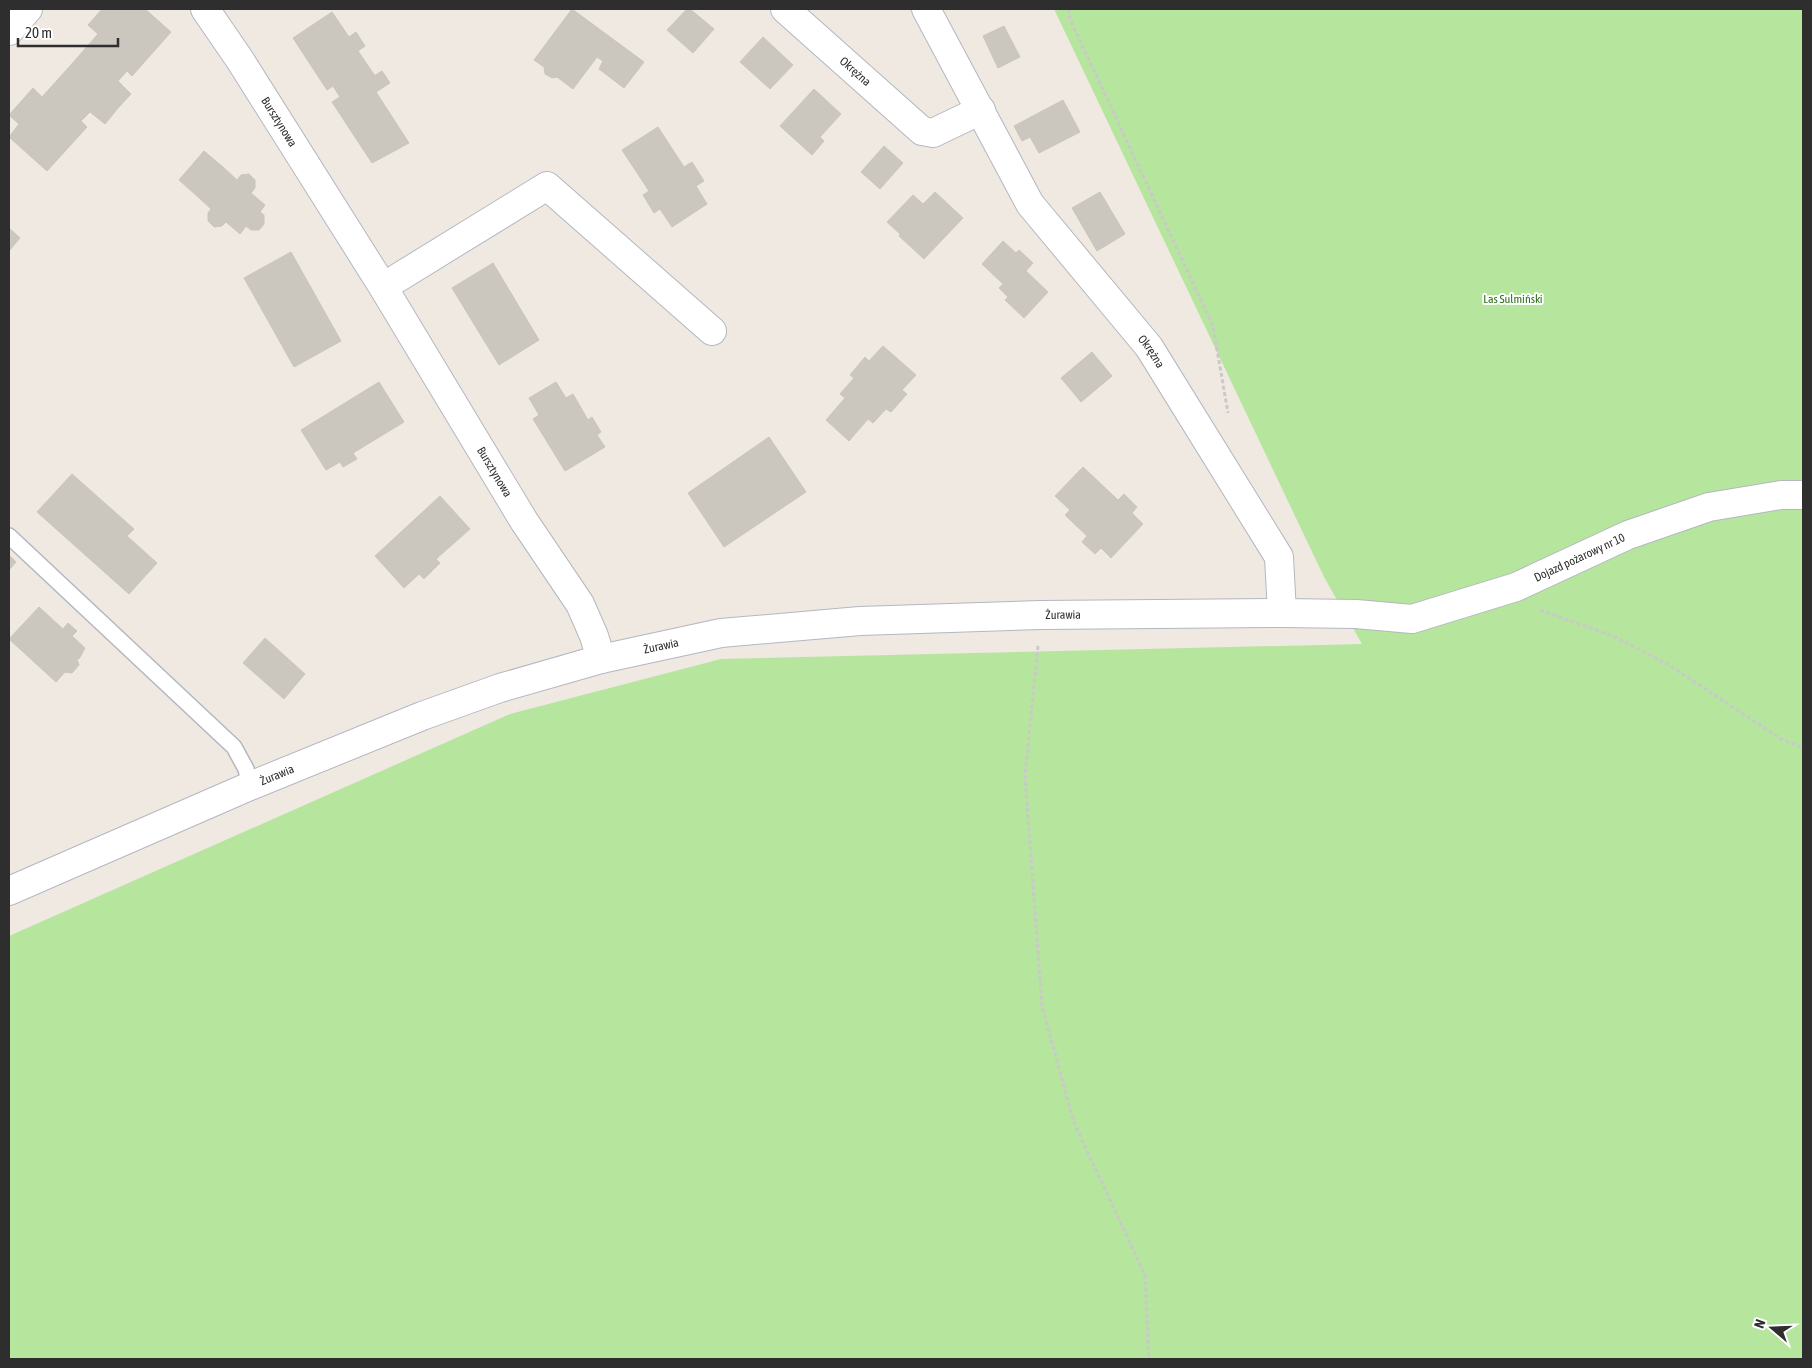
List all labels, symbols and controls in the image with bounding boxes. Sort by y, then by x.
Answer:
scale bar [18,15,118,47]
text: 20 m [25,24,52,41]
street label: Okrężna [837,54,874,89]
street label: Bursztynowa [258,94,300,149]
park label: Las Sulmiński [1483,292,1543,306]
street label: Okrężna [1135,332,1167,371]
street label: Bursztynowa [474,444,515,500]
street label: Dojazd pożarowy nr 10 [1532,530,1628,585]
street label: Żurawia [1045,608,1081,622]
street label: Żurawia [642,635,680,657]
street label: Żurawia [258,762,296,788]
north arrow [1747,1303,1797,1353]
text: N [1751,1317,1769,1330]

